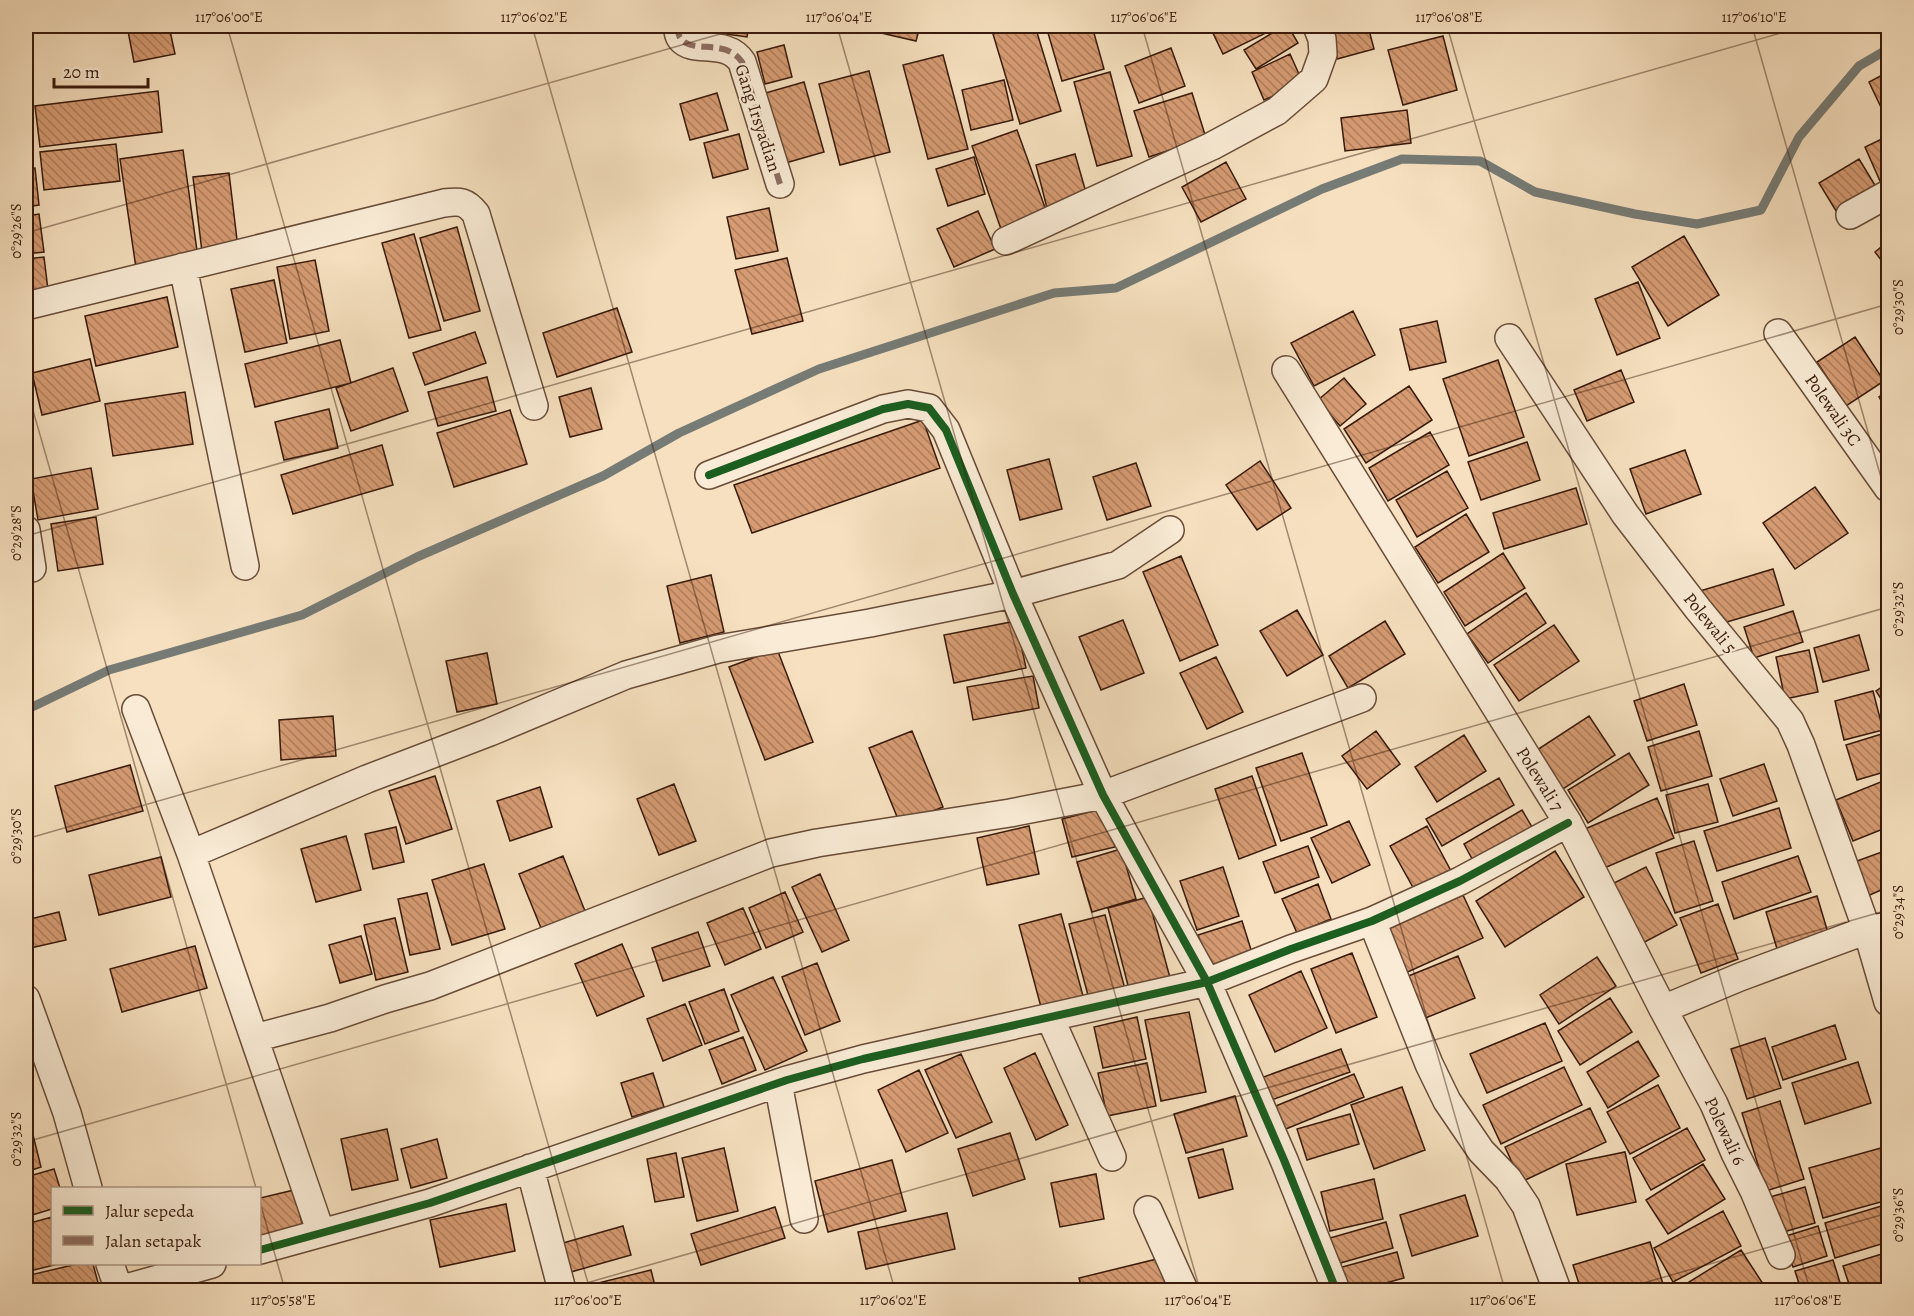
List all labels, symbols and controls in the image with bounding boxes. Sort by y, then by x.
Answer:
text: 117°06'00"E [195,7,263,27]
text: 117°06'02"E [500,7,568,27]
text: 117°06'04"E [806,7,872,27]
text: 117°06'06"E [1111,7,1177,27]
text: 117°06'08"E [1415,7,1483,27]
text: 117°06'10"E [1721,7,1787,27]
scale bar [54,51,148,89]
text: 20 m [63,60,100,84]
street label: Gang Irsyadian [729,61,787,175]
text: 0°29'26"S [6,203,26,259]
text: 0°29'30"S [1888,279,1908,335]
street label: Polewali 3C [1799,369,1867,451]
text: 0°29'28"S [6,505,26,561]
text: 0°29'32"S [1888,582,1908,636]
street label: Polewali 5 [1678,587,1742,659]
street label: Polewali 7 [1511,742,1569,816]
text: 0°29'30"S [6,808,26,864]
text: 0°29'34"S [1888,885,1908,939]
street label: Polewali 6 [1699,1093,1751,1169]
text: 0°29'32"S [6,1112,26,1166]
legend [51,1187,261,1265]
text: 0°29'36"S [1888,1188,1908,1242]
text: Jalur sepeda [105,1199,195,1223]
text: Jalan setapak [105,1229,201,1253]
text: 117°05'58"E [250,1290,316,1310]
text: 117°06'00"E [554,1290,622,1310]
text: 117°06'02"E [859,1290,927,1310]
text: 117°06'04"E [1165,1290,1231,1310]
text: 117°06'06"E [1470,1290,1536,1310]
text: 117°06'08"E [1774,1290,1842,1310]

